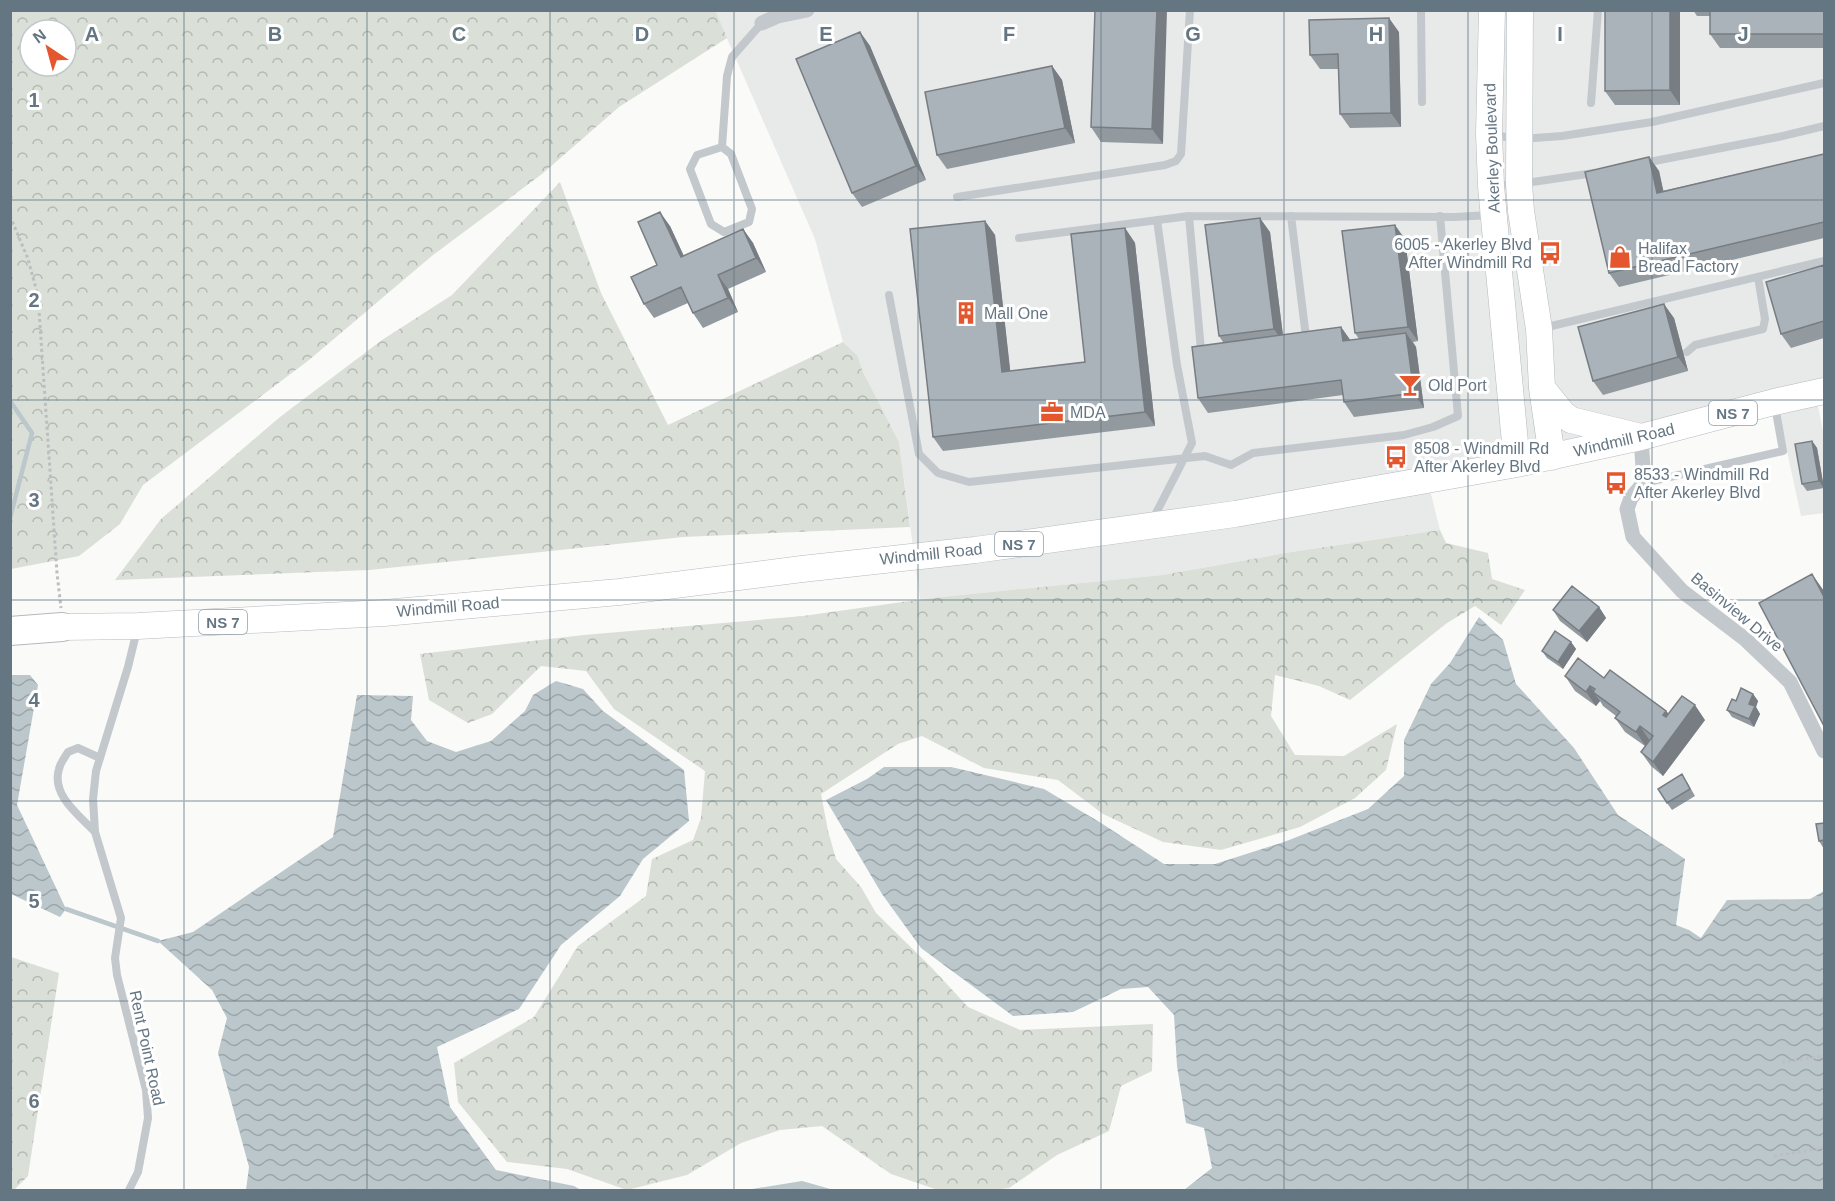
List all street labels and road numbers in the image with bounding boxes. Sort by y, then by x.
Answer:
street label: Akerley Boulevard [1481,83,1503,213]
road number: NS 7 [1709,401,1757,425]
street label: Windmill Road [1572,420,1676,460]
road number: NS 7 [995,532,1043,556]
street label: Windmill Road [879,540,983,568]
street label: Basinview Drive [1688,569,1786,655]
street label: Windmill Road [396,594,500,620]
road number: NS 7 [199,610,247,634]
street label: Rent Point Road [126,989,168,1107]

